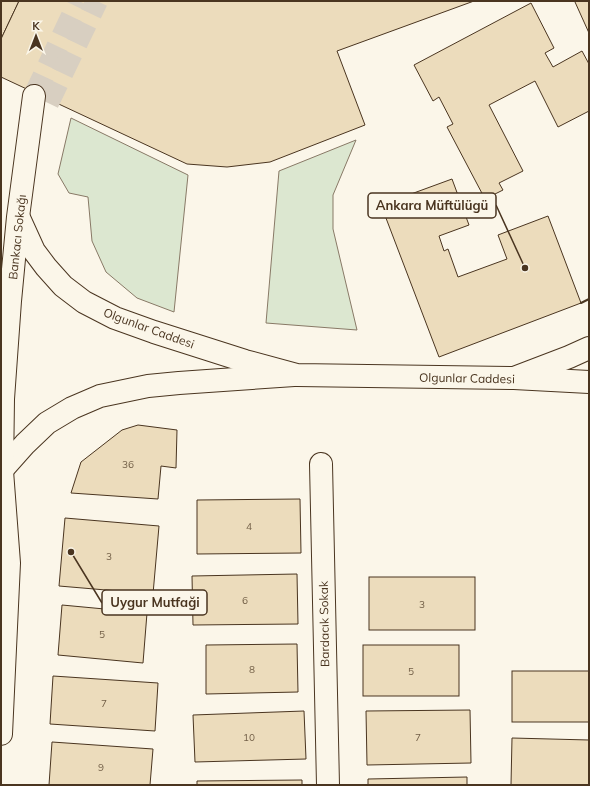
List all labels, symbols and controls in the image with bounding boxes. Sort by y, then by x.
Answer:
north arrow [16,16,56,56]
text: K [32,19,40,33]
callout: Ankara Müftülügü [368,193,496,218]
street label: Bankacı Sokağı [5,194,29,280]
text: Ankara Müftülügü [376,197,488,213]
street label: Olgunlar Caddesi [101,305,197,351]
street label: Olgunlar Caddesi [419,370,515,386]
house number: 36 [122,458,134,471]
house number: 4 [246,520,252,533]
house number: 3 [106,550,112,563]
street label: Bardacık Sokak [316,580,332,667]
callout: Uygur Mutfaği [102,590,207,615]
text: Uygur Mutfaği [110,594,200,611]
house number: 6 [242,594,248,607]
house number: 3 [419,598,425,611]
house number: 5 [99,628,105,641]
house number: 8 [249,663,255,676]
house number: 5 [408,665,414,678]
house number: 7 [101,697,107,710]
house number: 10 [243,731,255,744]
house number: 7 [415,731,421,744]
house number: 9 [98,761,104,774]

